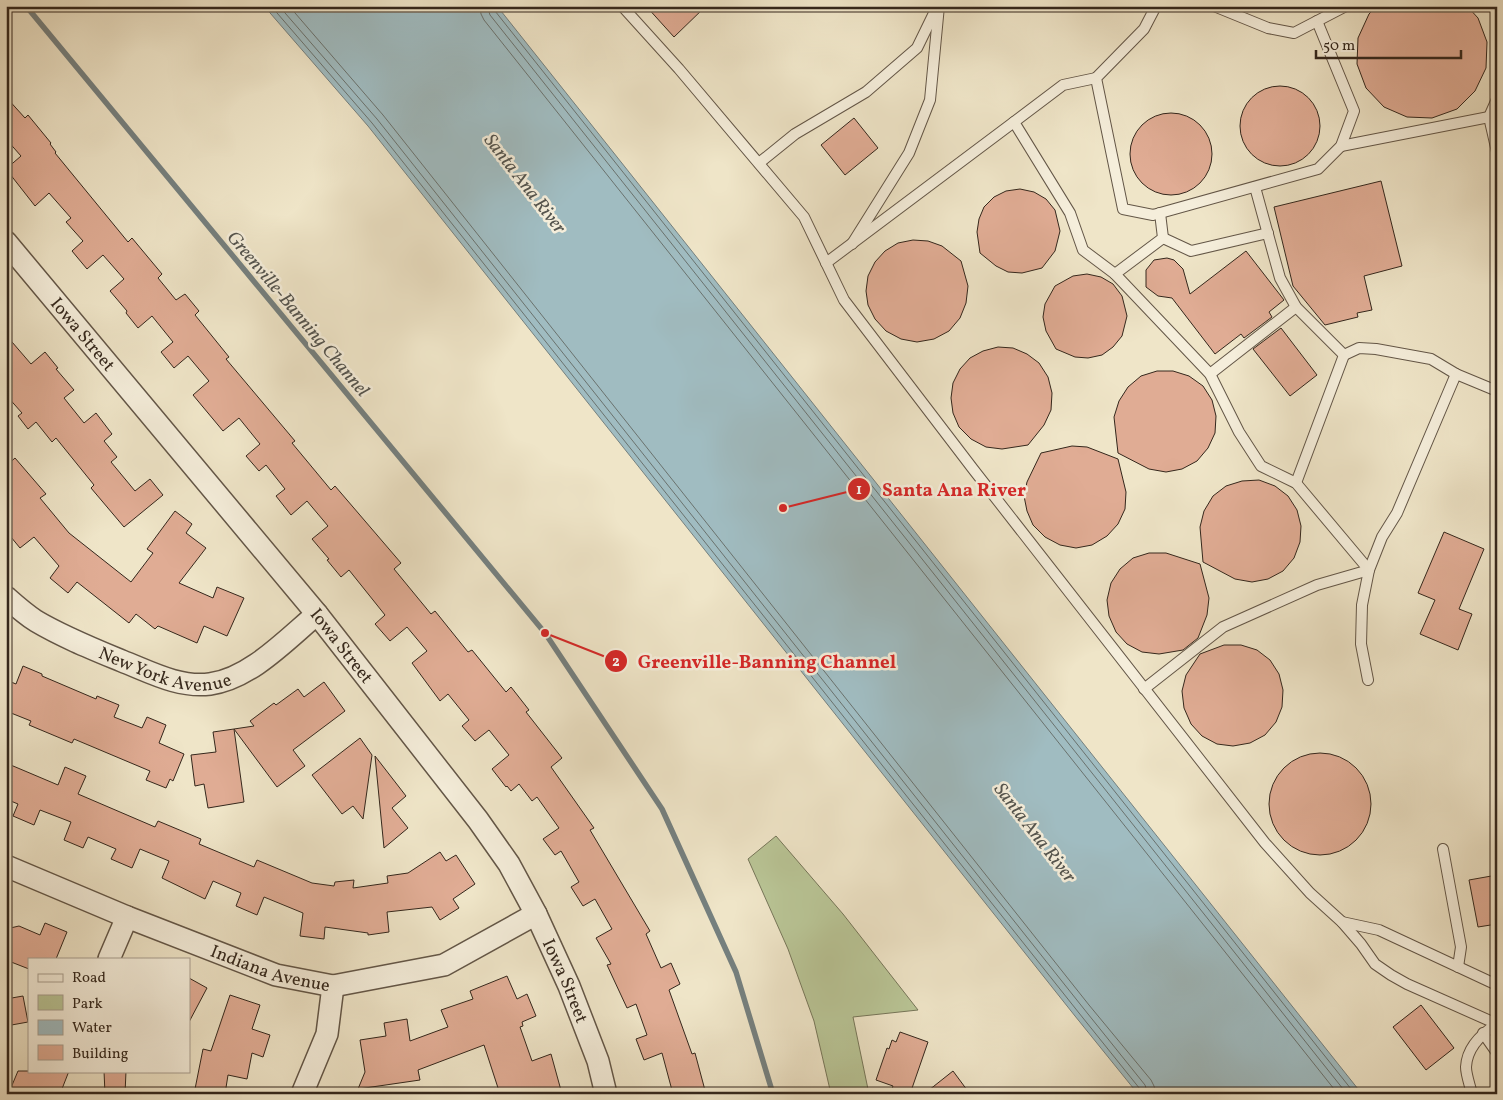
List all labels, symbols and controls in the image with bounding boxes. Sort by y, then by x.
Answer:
scale bar [1316,28,1460,60]
text: 50 m [1323,36,1355,57]
water label: Santa Ana River [477,129,572,240]
water label: Greenville-Banning Channel [220,226,375,403]
street label: Iowa Street [44,293,120,377]
callout: Santa Ana River [847,472,1036,506]
text: Santa Ana River [882,478,1026,504]
text: 1 [856,480,862,501]
street label: Iowa Street [303,603,378,690]
street label: New York Avenue [94,642,235,699]
callout: Greenville-Banning Channel [603,644,907,678]
text: Greenville-Banning Channel [638,650,896,676]
text: 2 [612,652,620,673]
water label: Santa Ana River [987,778,1082,889]
street label: Iowa Street [535,935,593,1027]
street label: Indiana Avenue [206,940,332,999]
legend [28,958,190,1072]
text: Road [72,968,106,989]
text: Park [72,994,103,1015]
text: Water [72,1018,112,1039]
text: Building [72,1044,129,1065]

